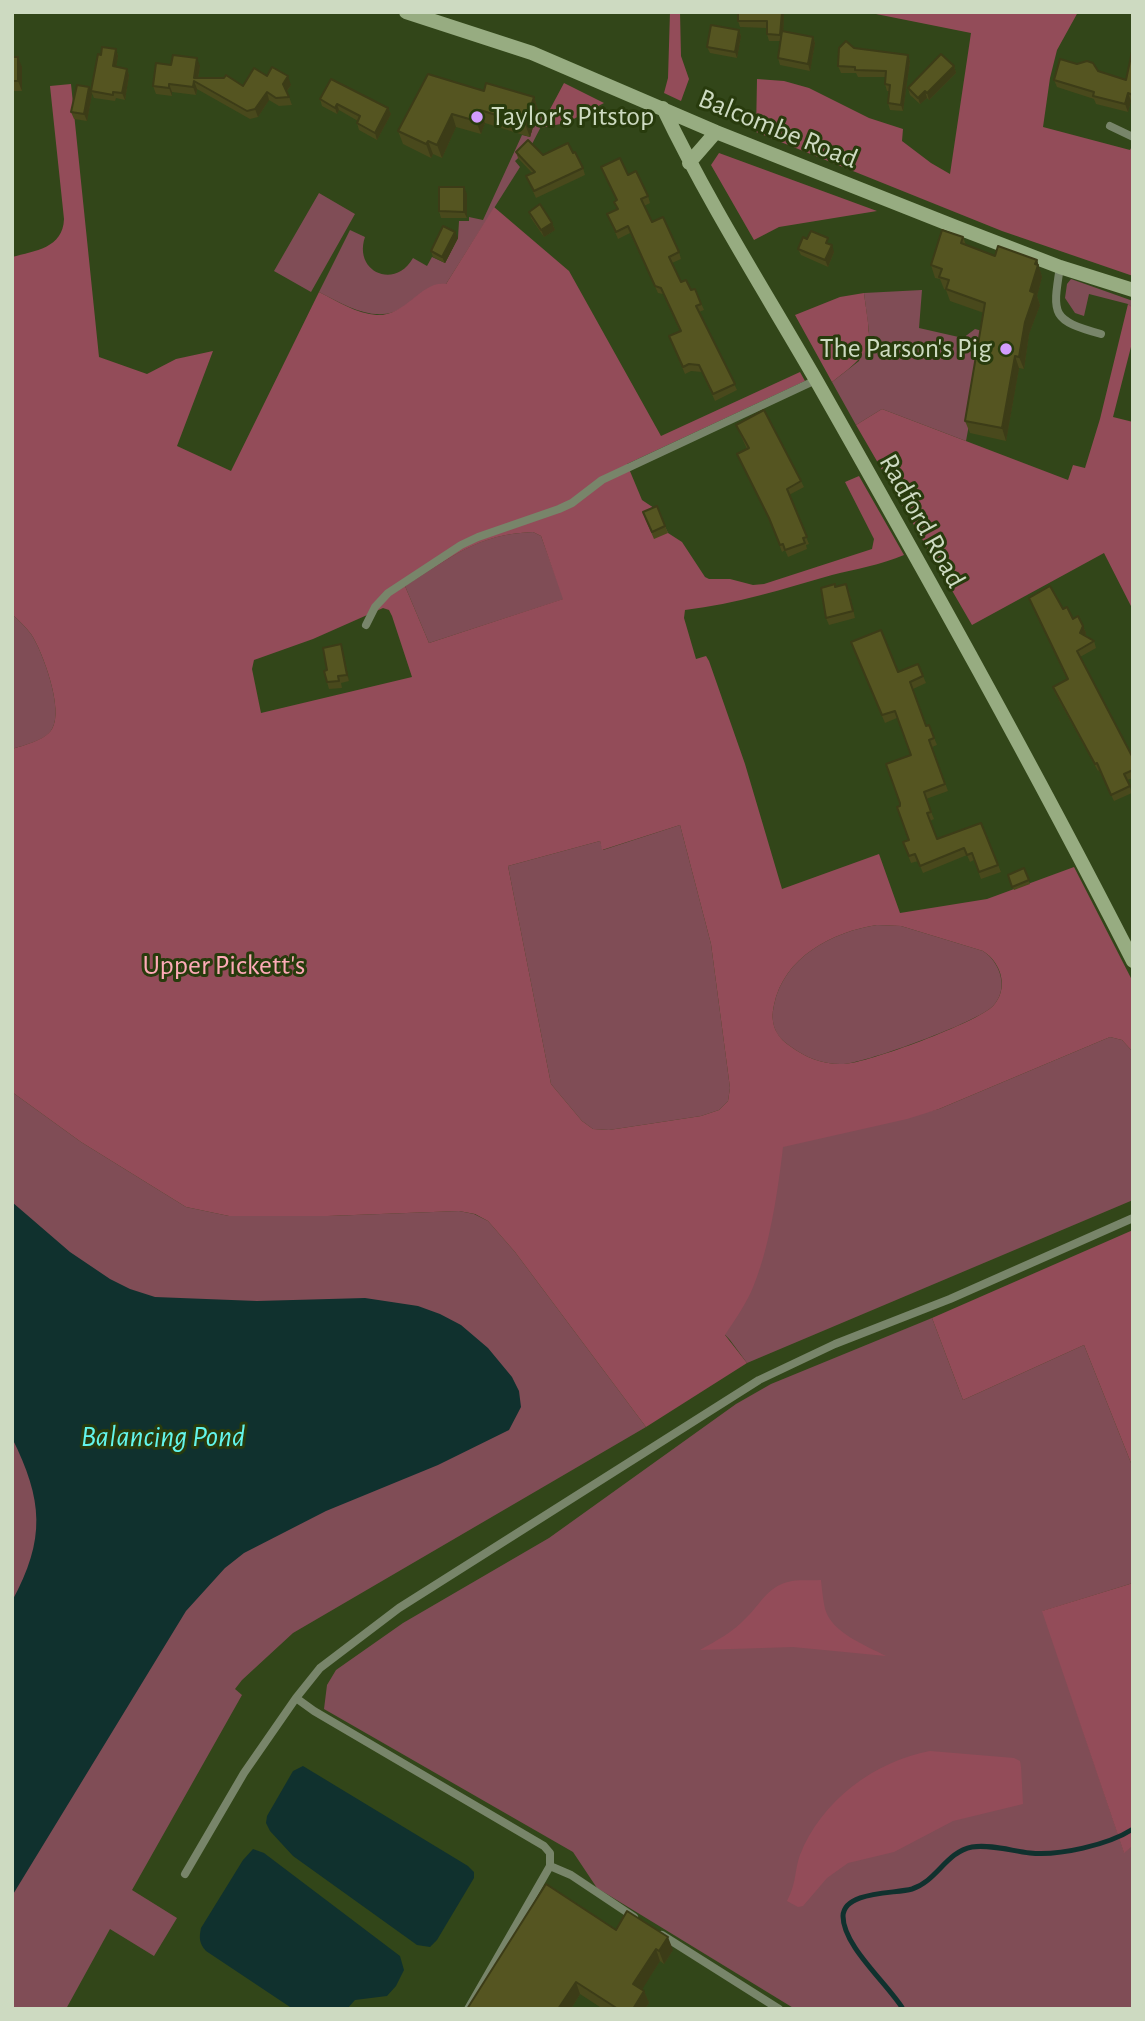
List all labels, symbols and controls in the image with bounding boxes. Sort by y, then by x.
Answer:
street label: Balcombe Road [693,82,863,176]
place label: Taylor's Pitstop [491,100,654,134]
marker: Taylor's Pitstop [469,109,485,125]
place label: The Parson's Pig [820,332,992,366]
marker: The Parson's Pig [998,341,1014,357]
street label: Radford Road [872,448,972,594]
park label: Upper Pickett's [143,949,305,983]
water label: Balancing Pond [81,1419,245,1455]

